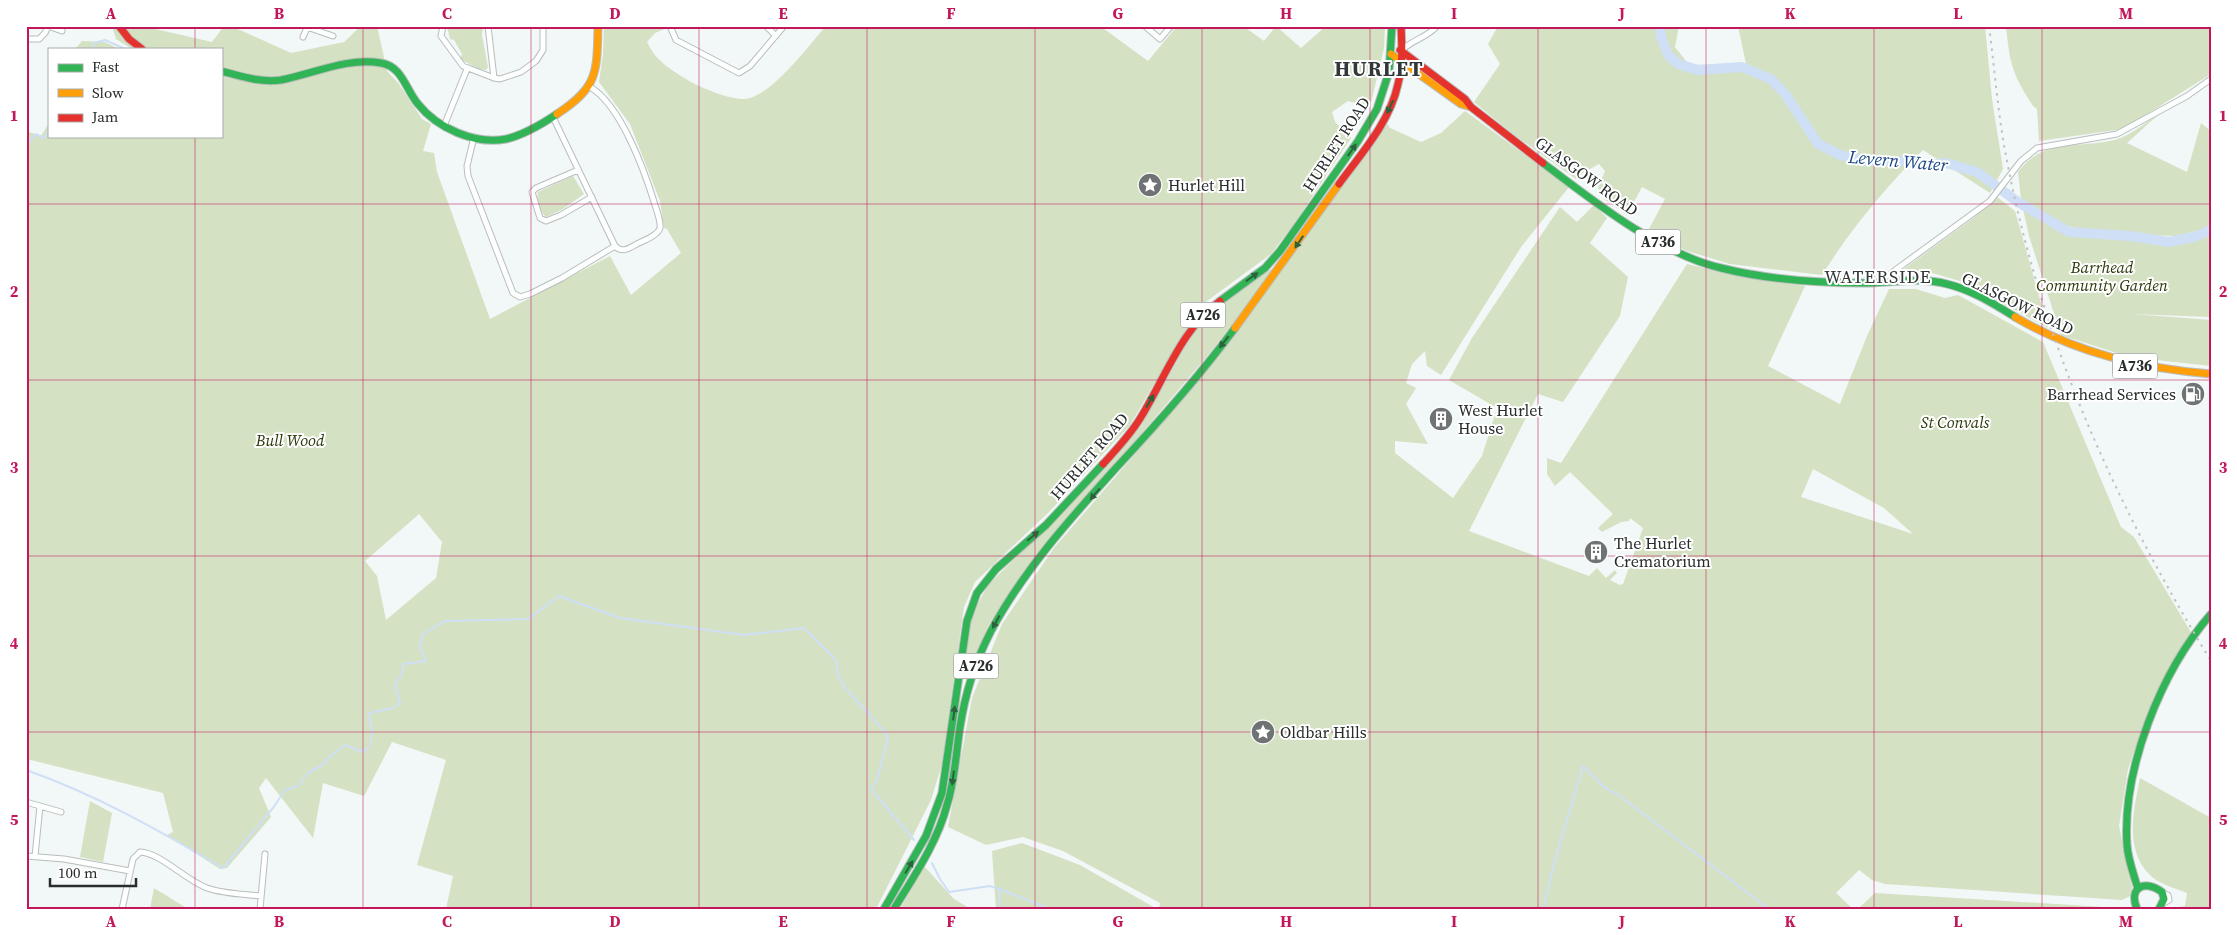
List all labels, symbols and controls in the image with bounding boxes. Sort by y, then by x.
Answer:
text: A [106,2,117,24]
text: B [274,2,285,24]
text: C [442,2,452,24]
text: D [609,2,621,24]
text: E [778,2,788,24]
text: F [946,2,956,24]
text: G [1113,2,1124,24]
text: H [1280,2,1292,24]
text: I [1451,2,1457,24]
text: J [1618,2,1625,24]
text: K [1784,2,1796,24]
text: L [1953,2,1963,24]
text: M [2119,2,2133,24]
legend [48,48,222,138]
district label: HURLET [1334,54,1424,83]
text: Fast [92,56,119,77]
text: Slow [92,82,124,103]
street label: HURLET ROAD [1297,92,1375,196]
one-way arrow [1386,100,1394,114]
text: 1 [10,104,18,126]
text: 1 [2219,104,2227,126]
text: Jam [91,106,119,127]
street label: GLASGOW ROAD [1531,131,1643,221]
one-way arrow [1347,143,1357,157]
water label: Levern Water [1846,144,1950,177]
place icon: Hurlet Hill [1137,172,1163,198]
place label: Hurlet Hill [1168,174,1245,196]
road number: A736 [1636,230,1680,254]
one-way arrow [1294,235,1304,248]
park label: Barrhead Community Garden [2036,256,2168,296]
district label: WATERSIDE [1824,264,1932,289]
street label: GLASGOW ROAD [1958,266,2078,340]
one-way arrow [1245,272,1259,282]
text: 2 [10,280,19,302]
text: 2 [2219,280,2228,302]
road number: A726 [1180,302,1226,328]
one-way arrow [1219,335,1229,349]
road number: A736 [2112,354,2158,378]
fuel station icon: Barrhead Services [2180,381,2206,407]
place label: Barrhead Services [2047,383,2176,405]
one-way arrow [1146,394,1155,407]
place label: West Hurlet House [1458,399,1543,439]
building icon: West Hurlet House [1428,406,1454,432]
street label: HURLET ROAD [1045,408,1133,504]
park label: St Convals [1921,411,1990,433]
park label: Bull Wood [255,429,325,451]
text: 3 [10,456,19,478]
text: 3 [2219,456,2228,478]
one-way arrow [1089,488,1101,500]
one-way arrow [1026,530,1038,542]
place label: The Hurlet Crematorium [1614,532,1711,572]
building icon: The Hurlet Crematorium [1583,539,1609,565]
one-way arrow [992,615,1000,630]
text: 4 [10,632,19,654]
text: 4 [2219,632,2228,654]
road number: A726 [954,654,998,678]
one-way arrow [950,704,958,720]
place icon: Oldbar Hills [1250,719,1276,745]
place label: Oldbar Hills [1280,721,1367,743]
one-way arrow [949,770,957,786]
text: 5 [10,808,19,830]
text: 5 [2219,808,2228,830]
scale bar [50,855,136,887]
one-way arrow [905,861,914,874]
text: 100 m [58,862,98,883]
text: A [106,910,117,932]
text: B [274,910,285,932]
text: C [442,910,452,932]
text: D [609,910,621,932]
text: E [778,910,788,932]
text: F [946,910,956,932]
text: G [1113,910,1124,932]
text: H [1280,910,1292,932]
text: I [1451,910,1457,932]
text: J [1618,910,1625,932]
text: K [1784,910,1796,932]
text: L [1953,910,1963,932]
text: M [2119,910,2133,932]

